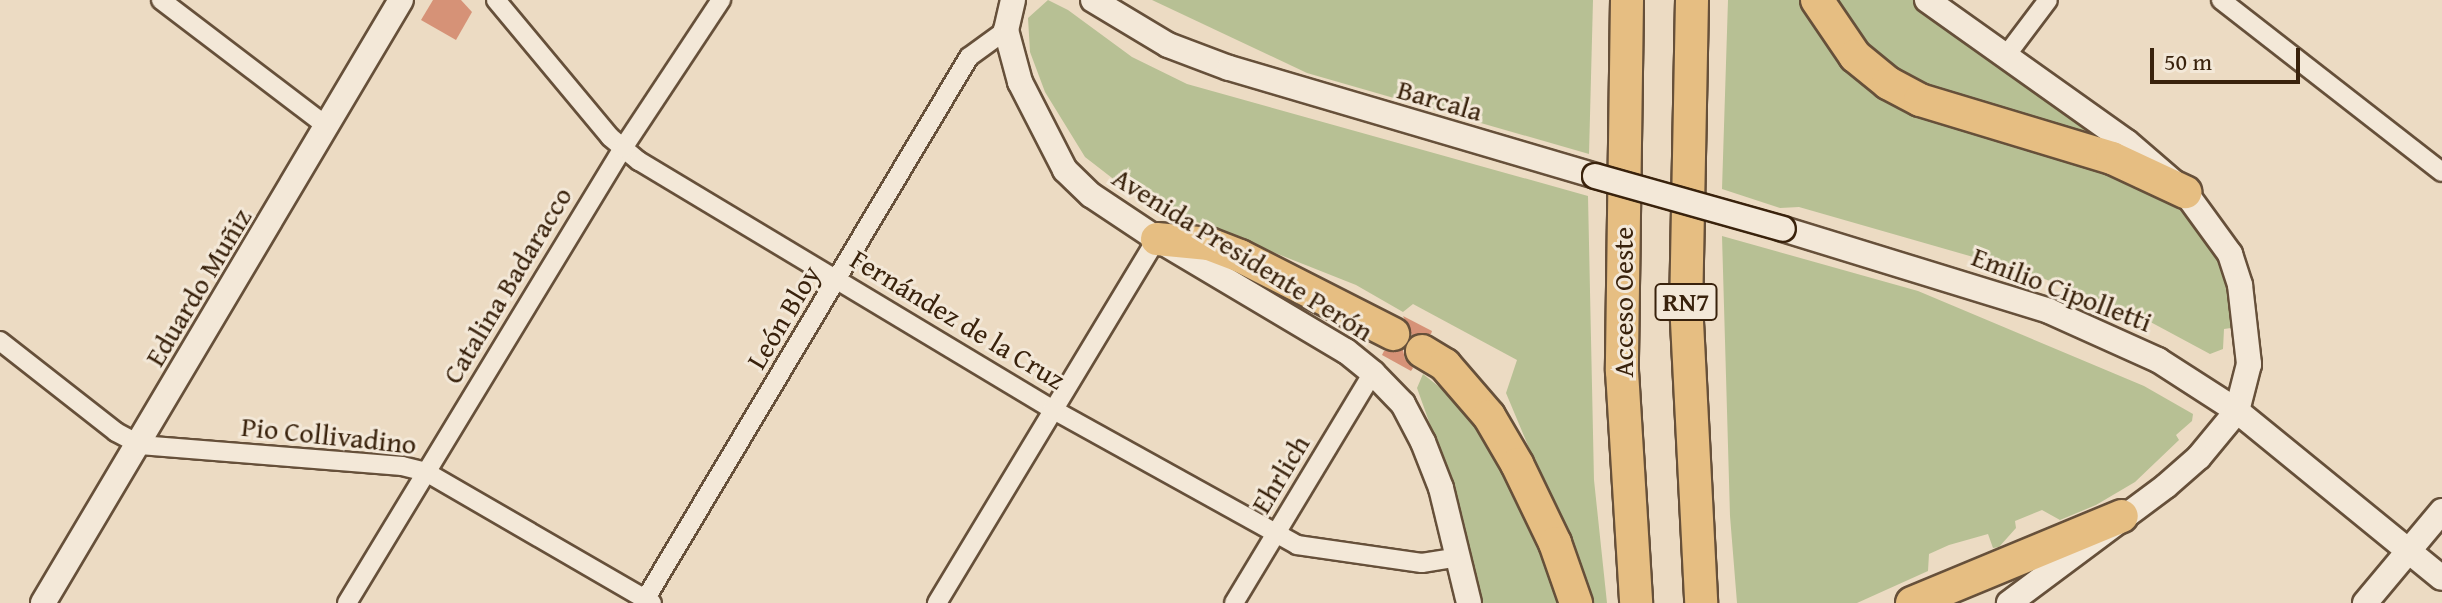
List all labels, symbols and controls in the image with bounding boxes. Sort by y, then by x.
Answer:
scale bar [2154,32,2304,82]
text: 50 m [2164,44,2212,79]
street label: Barcala [1394,72,1486,128]
street label: Avenida Presidente Perón [1106,160,1380,348]
street label: Catalina Badaracco [435,181,579,389]
street label: Eduardo Muñiz [138,202,258,372]
street label: Acceso Oeste [1606,227,1640,377]
street label: Emilio Cipolletti [1967,239,2157,339]
street label: Fernández de la Cruz [845,242,1071,396]
street label: León Bloy [739,259,827,375]
road number: RN7 [1654,280,1718,324]
street label: Pio Collivadino [240,409,418,461]
street label: Ehrlich [1244,429,1316,519]

